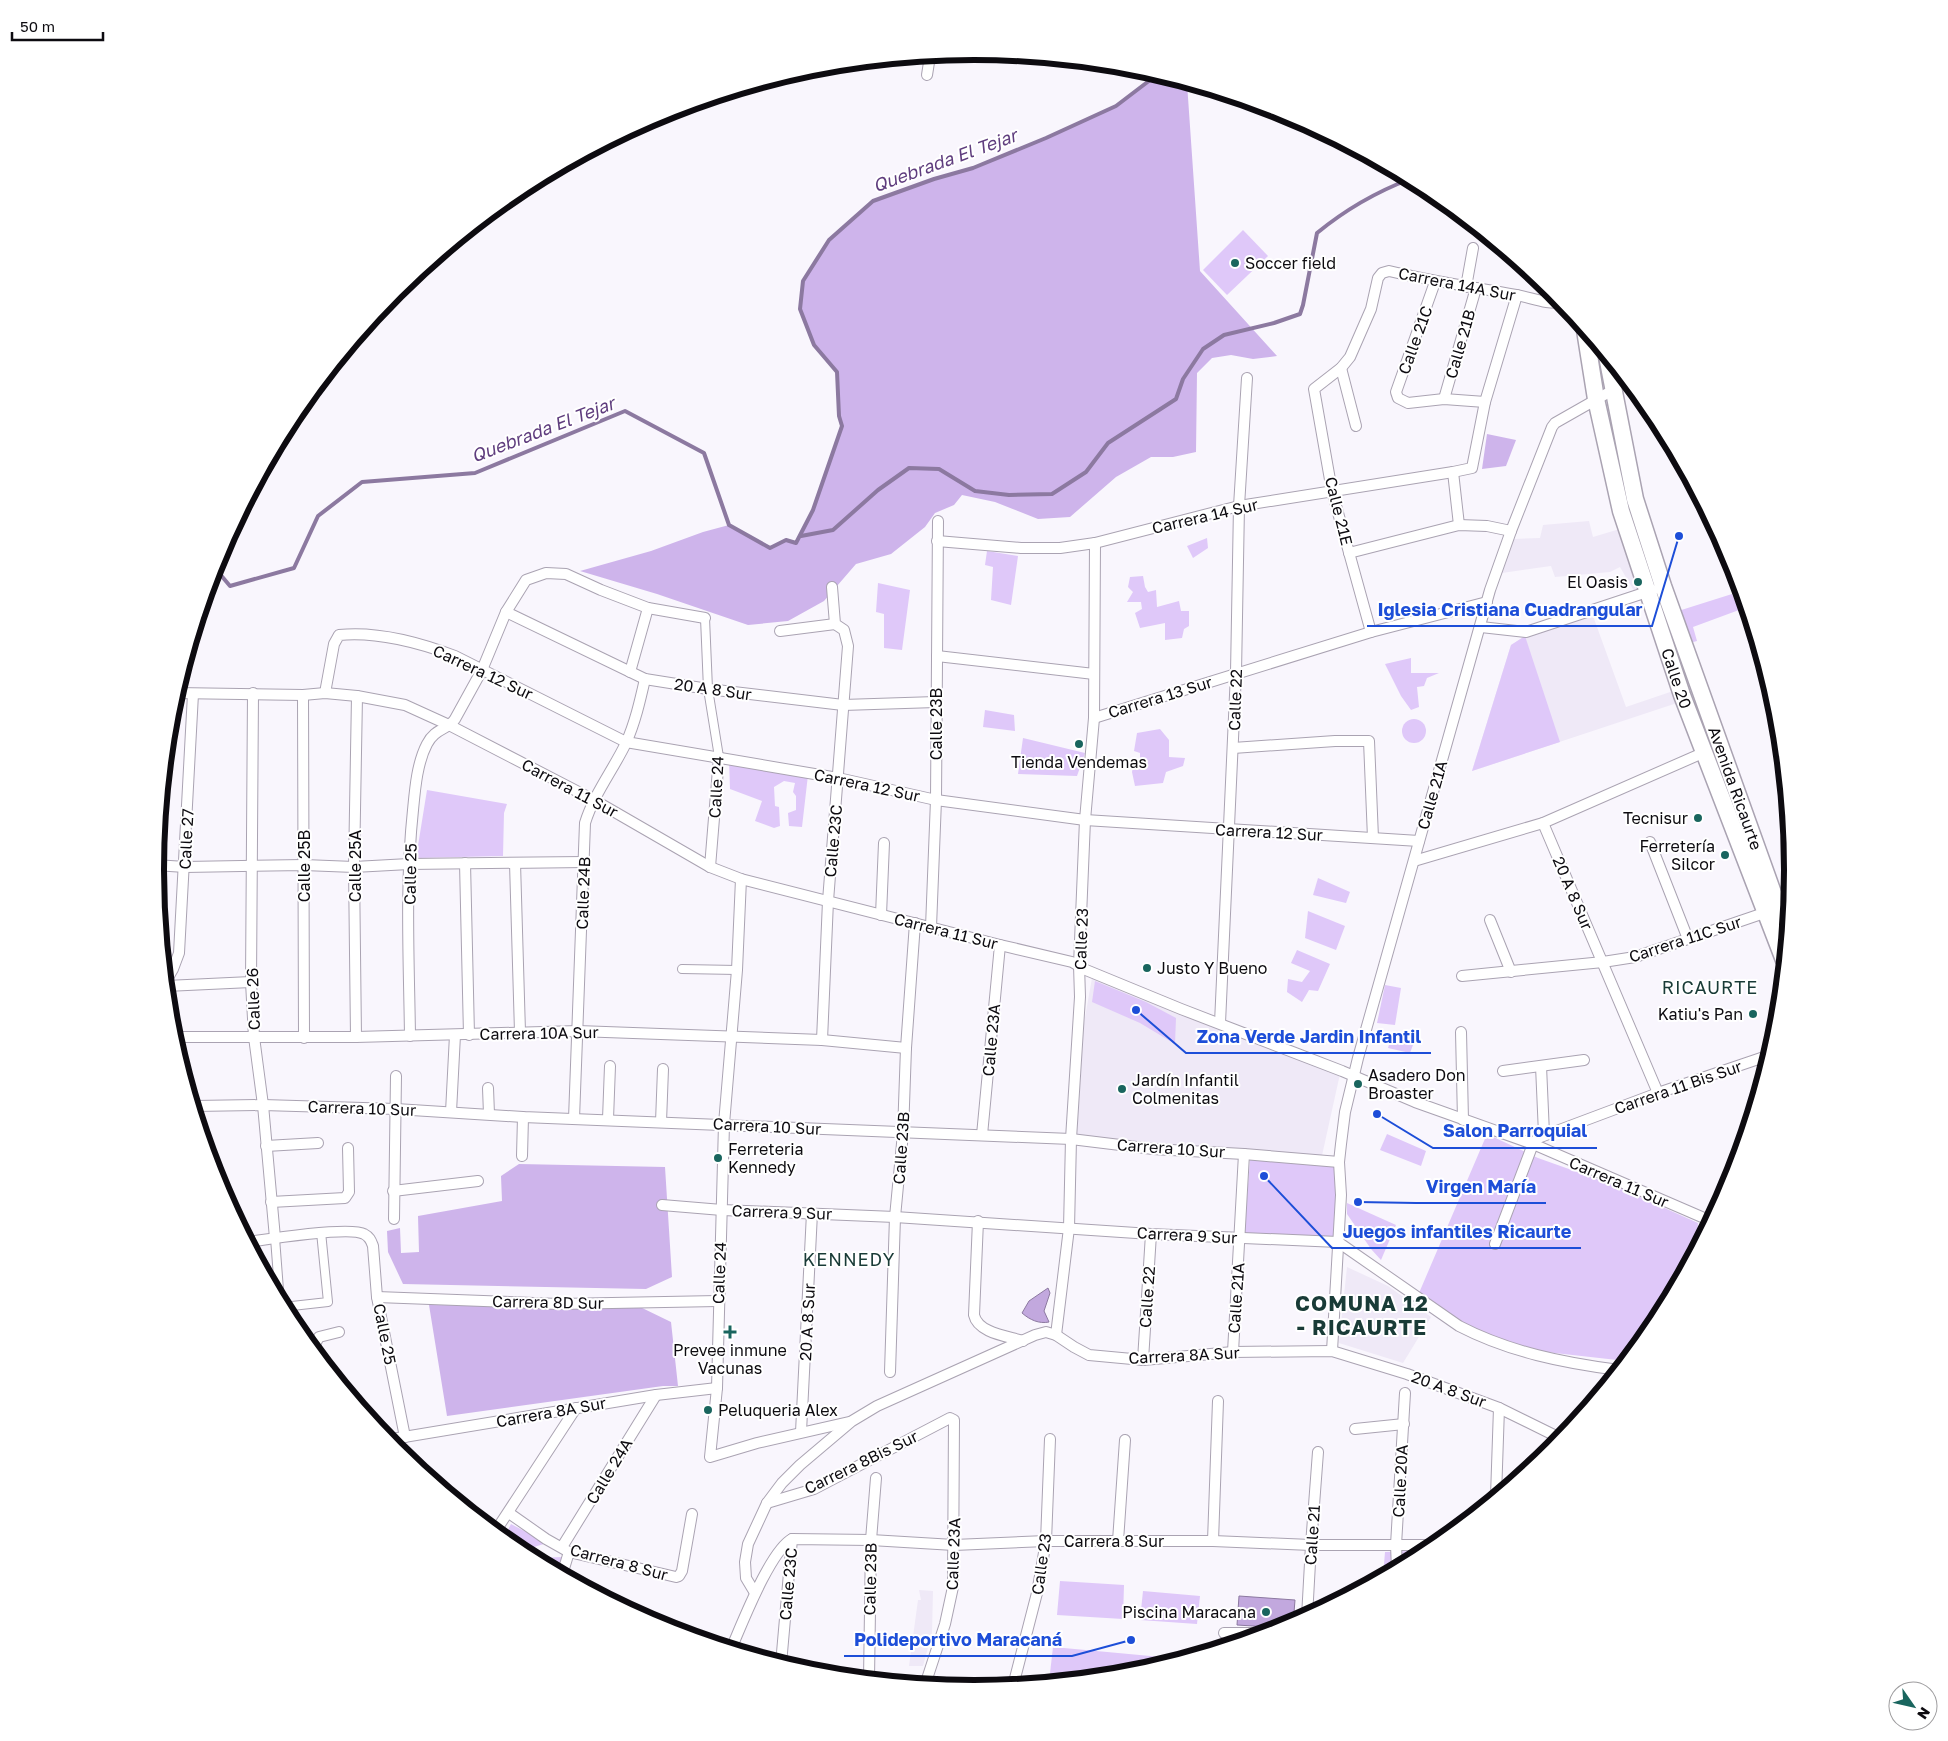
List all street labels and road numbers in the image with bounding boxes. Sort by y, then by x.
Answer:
street label: Carrera 14A Sur [1397,263,1517,305]
street label: Calle 21C [1393,303,1437,377]
street label: Calle 21B [1441,307,1479,381]
street label: Calle 21E [1321,475,1357,547]
street label: Carrera 14 Sur [1150,494,1260,538]
street label: Carrera 12 Sur [430,640,536,704]
street label: Calle 20 [1657,646,1696,711]
street label: Calle 22 [1224,669,1246,731]
street label: Carrera 13 Sur [1105,672,1215,722]
street label: 20 A 8 Sur [673,674,753,704]
street label: Calle 23B [926,688,946,760]
street label: Avenida Ricaurte [1704,724,1767,853]
street label: Carrera 11 Sur [518,754,622,822]
street label: Calle 24 [704,755,728,819]
street label: Calle 21A [1413,758,1451,832]
street label: Carrera 12 Sur [812,764,922,806]
street label: Calle 23C [820,804,846,878]
street label: Calle 27 [174,808,198,870]
street label: Carrera 12 Sur [1215,819,1323,845]
street label: Calle 25A [345,829,365,902]
street label: Calle 25B [294,830,314,902]
street label: Calle 25 [399,843,421,905]
street label: 20 A 8 Sur [1549,853,1597,933]
street label: Calle 24B [572,856,594,930]
street label: Carrera 11 Sur [892,908,1000,954]
street label: Calle 23 [1070,908,1092,970]
street label: Carrera 11C Sur [1626,911,1744,967]
street label: Calle 26 [242,968,264,1030]
street label: Calle 23A [978,1003,1004,1077]
street label: Carrera 10A Sur [479,1022,599,1044]
street label: Carrera 11 Bis Sur [1611,1056,1745,1118]
street label: Carrera 10 Sur [307,1096,417,1120]
street label: Calle 23B [888,1111,914,1185]
street label: Carrera 10 Sur [712,1113,822,1139]
street label: Carrera 10 Sur [1116,1134,1226,1162]
street label: Carrera 11 Sur [1566,1152,1672,1212]
street label: Carrera 9 Sur [731,1200,833,1224]
street label: Carrera 9 Sur [1136,1222,1238,1248]
street label: Calle 24 [708,1242,730,1304]
street label: Calle 21A [1224,1262,1248,1334]
street label: Calle 22 [1135,1265,1159,1329]
street label: 20 A 8 Sur [795,1283,819,1361]
street label: Carrera 8D Sur [492,1291,604,1313]
street label: Calle 25 [369,1302,401,1366]
street label: Carrera 8A Sur [1128,1342,1240,1368]
street label: 20 A 8 Sur [1409,1366,1489,1412]
street label: Carrera 8A Sur [494,1392,608,1432]
street label: Carrera 8Bis Sur [801,1426,921,1498]
street label: Calle 24A [582,1434,637,1507]
street label: Calle 20A [1388,1444,1412,1518]
street label: Calle 21 [1300,1504,1324,1566]
street label: Calle 23A [942,1517,964,1591]
street label: Carrera 8 Sur [1064,1531,1164,1551]
street label: Calle 23 [1027,1532,1055,1596]
street label: Carrera 8 Sur [568,1539,670,1585]
street label: Calle 23B [859,1543,881,1615]
street label: Calle 23C [775,1547,801,1621]

